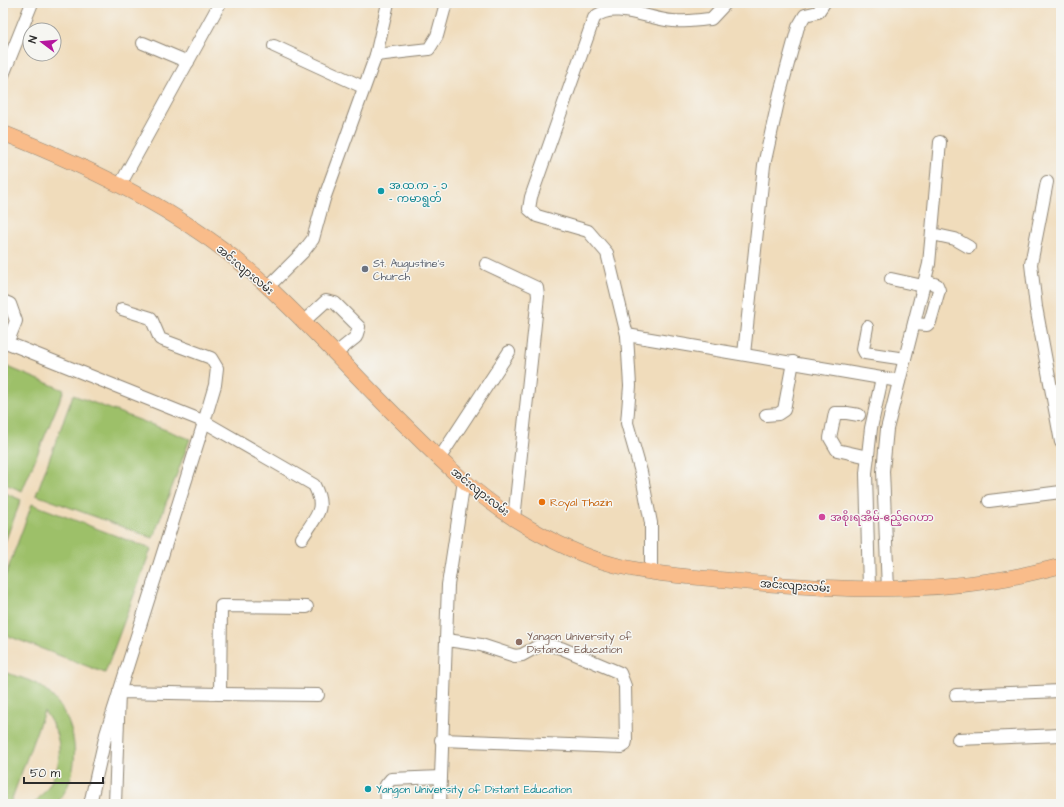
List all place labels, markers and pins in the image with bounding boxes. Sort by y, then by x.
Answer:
place label: အ.ထ.က - ၁ - ကမာရွတ် [389,178,448,207]
marker: အ.ထ.က - ၁ - ကမာရွတ် [376,186,386,196]
place label: St. Augustine's Church [373,256,445,284]
marker: St. Augustine's Church [360,264,370,274]
place label: Royal Thazin [550,495,613,511]
marker: Royal Thazin [537,497,547,507]
place label: အစိုးရအိမ်-ဧည့်ဂေဟာ [830,510,934,526]
marker: အစိုးရအိမ်-ဧည့်ဂေဟာ [817,512,827,522]
place label: Yangon University of Distance Education [527,629,632,657]
marker: Yangon University of Distance Education [514,637,524,647]
place label: Yangon University of Distant Education [376,782,572,798]
marker: Yangon University of Distant Education [363,784,373,794]

